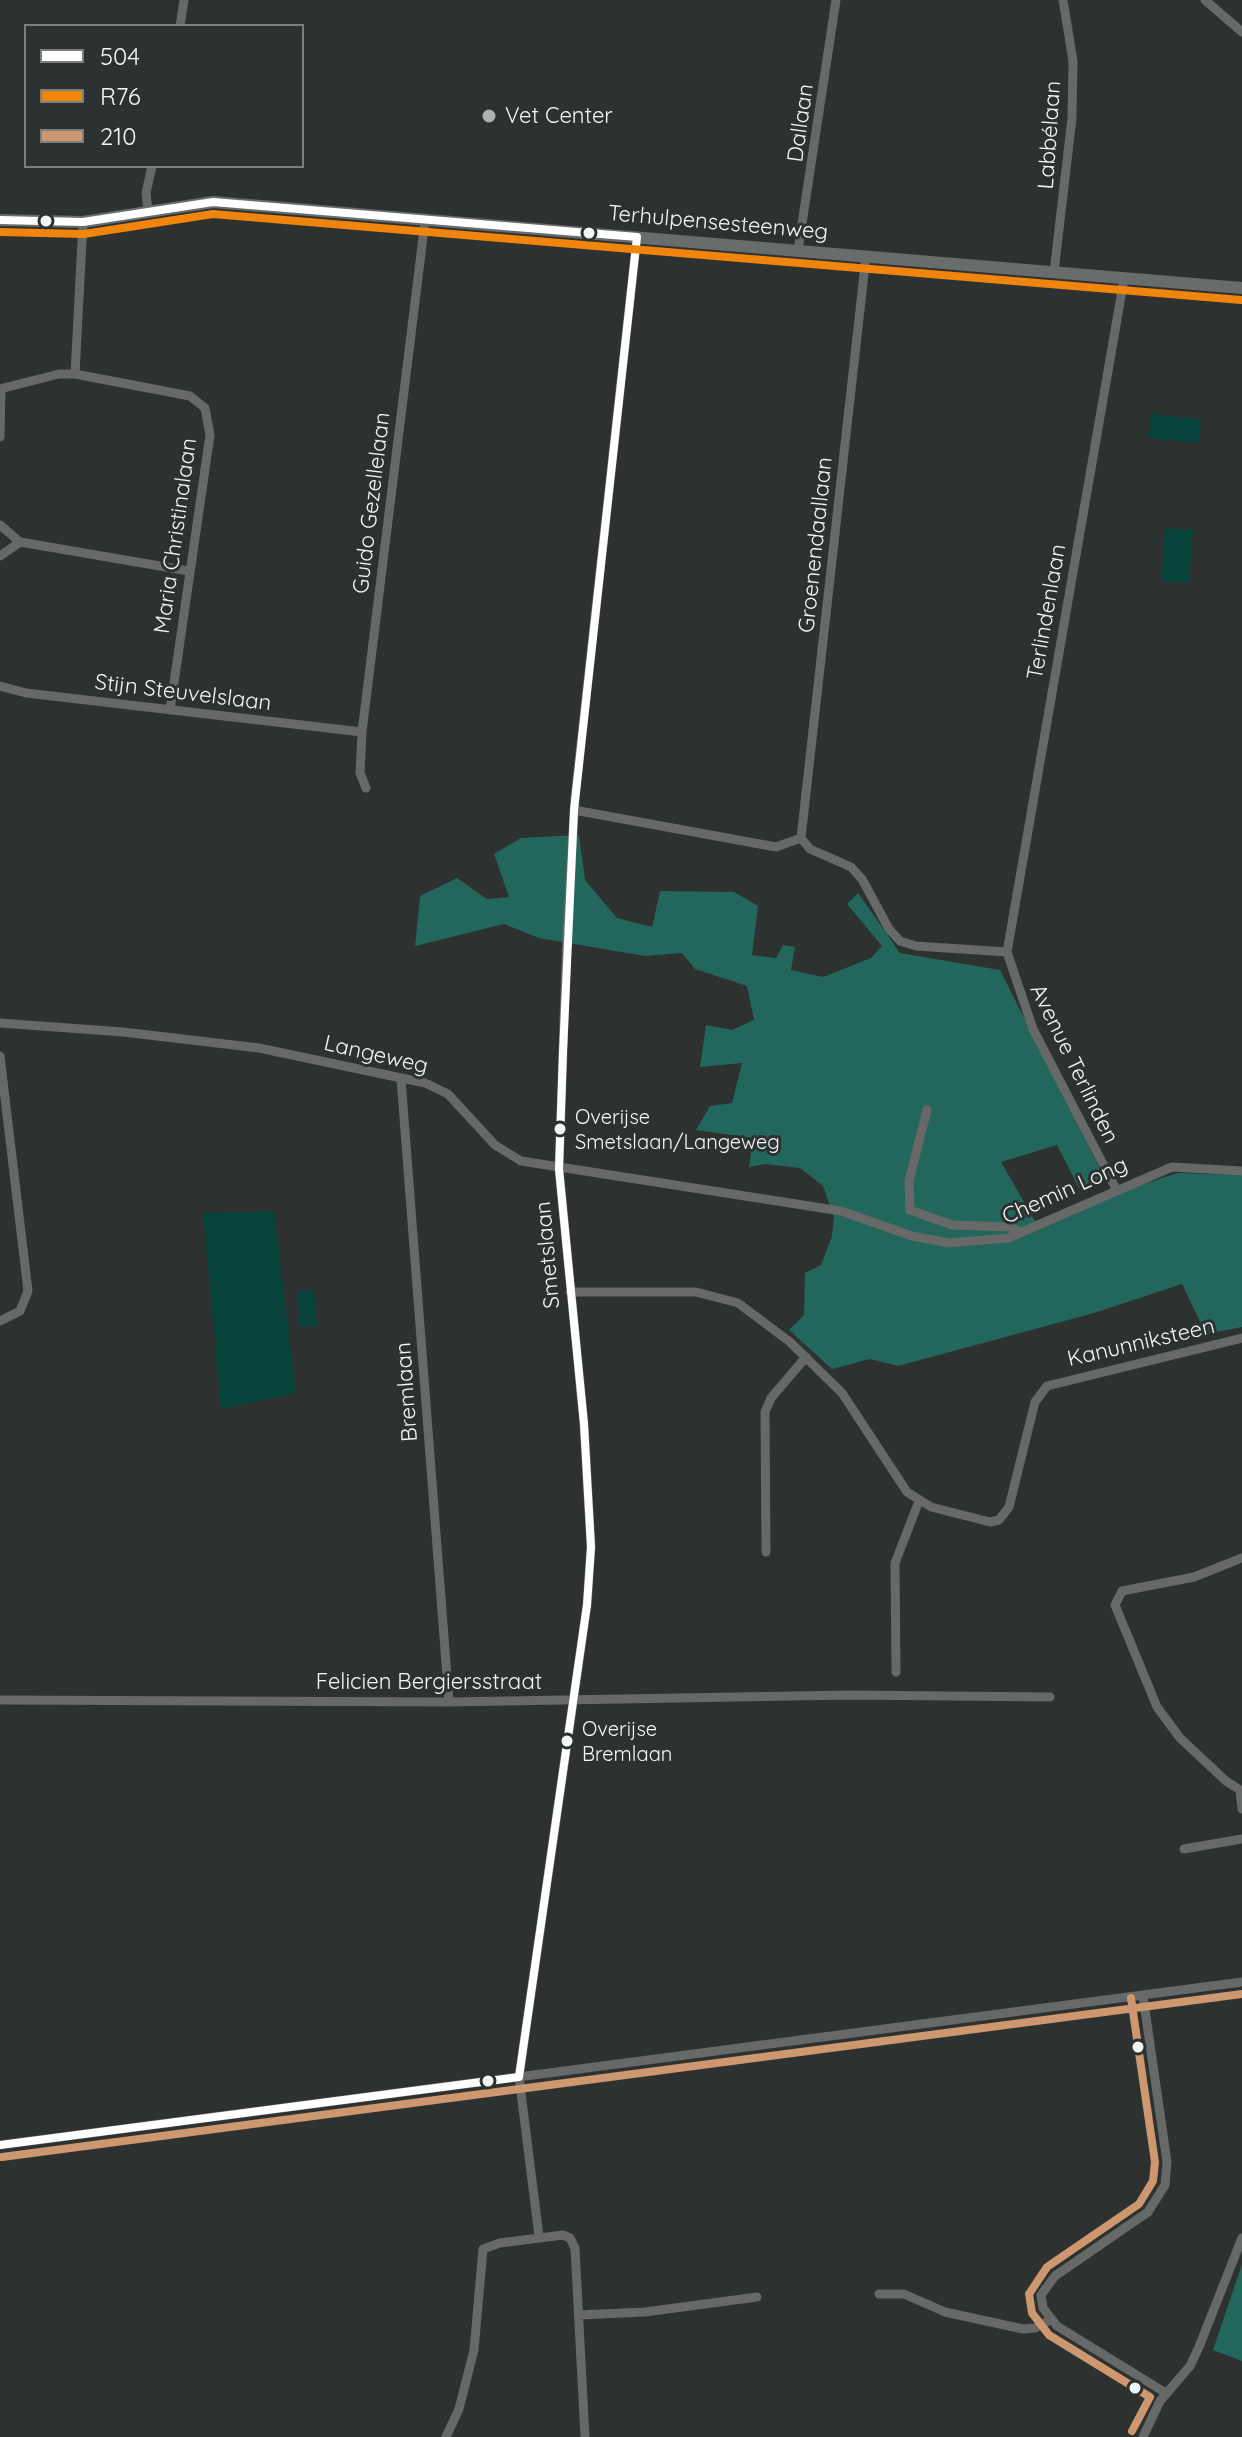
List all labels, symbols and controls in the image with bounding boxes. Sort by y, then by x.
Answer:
legend [24,24,304,168]
text: 504 [100,41,140,71]
street label: Labbélaan [1033,80,1067,190]
text: R76 [100,81,141,111]
street label: Dallaan [782,82,820,164]
place label: Vet Center [505,103,613,129]
marker: Vet Center [480,107,498,125]
text: 210 [100,121,136,151]
street label: Terhulpensesteenweg [607,200,829,246]
unlabelled marker [38,213,54,229]
unlabelled marker [581,225,597,241]
street label: Guido Gezellelaan [348,411,396,595]
street label: Maria Christinalaan [149,436,203,636]
street label: Groenendaallaan [794,456,838,634]
street label: Terlindenlaan [1022,542,1072,682]
street label: Stijn Steuvelslaan [93,669,273,717]
street label: Avenue Terlinden [1024,980,1124,1148]
street label: Langeweg [321,1030,431,1080]
place label: Overijse Smetslaan/Langeweg [575,1106,780,1153]
marker: Overijse Smetslaan/Langeweg [552,1121,568,1137]
street label: Chemin Long [998,1152,1132,1230]
street label: Smetslaan [530,1200,566,1310]
street label: Kanunniksteen [1065,1313,1217,1373]
street label: Bremlaan [390,1341,424,1443]
street label: Felicien Bergiersstraat [316,1669,542,1695]
place label: Overijse Bremlaan [582,1718,672,1765]
marker: Overijse Bremlaan [559,1733,575,1749]
unlabelled marker [1130,2039,1146,2055]
unlabelled marker [480,2073,496,2089]
unlabelled marker [1127,2380,1143,2396]

